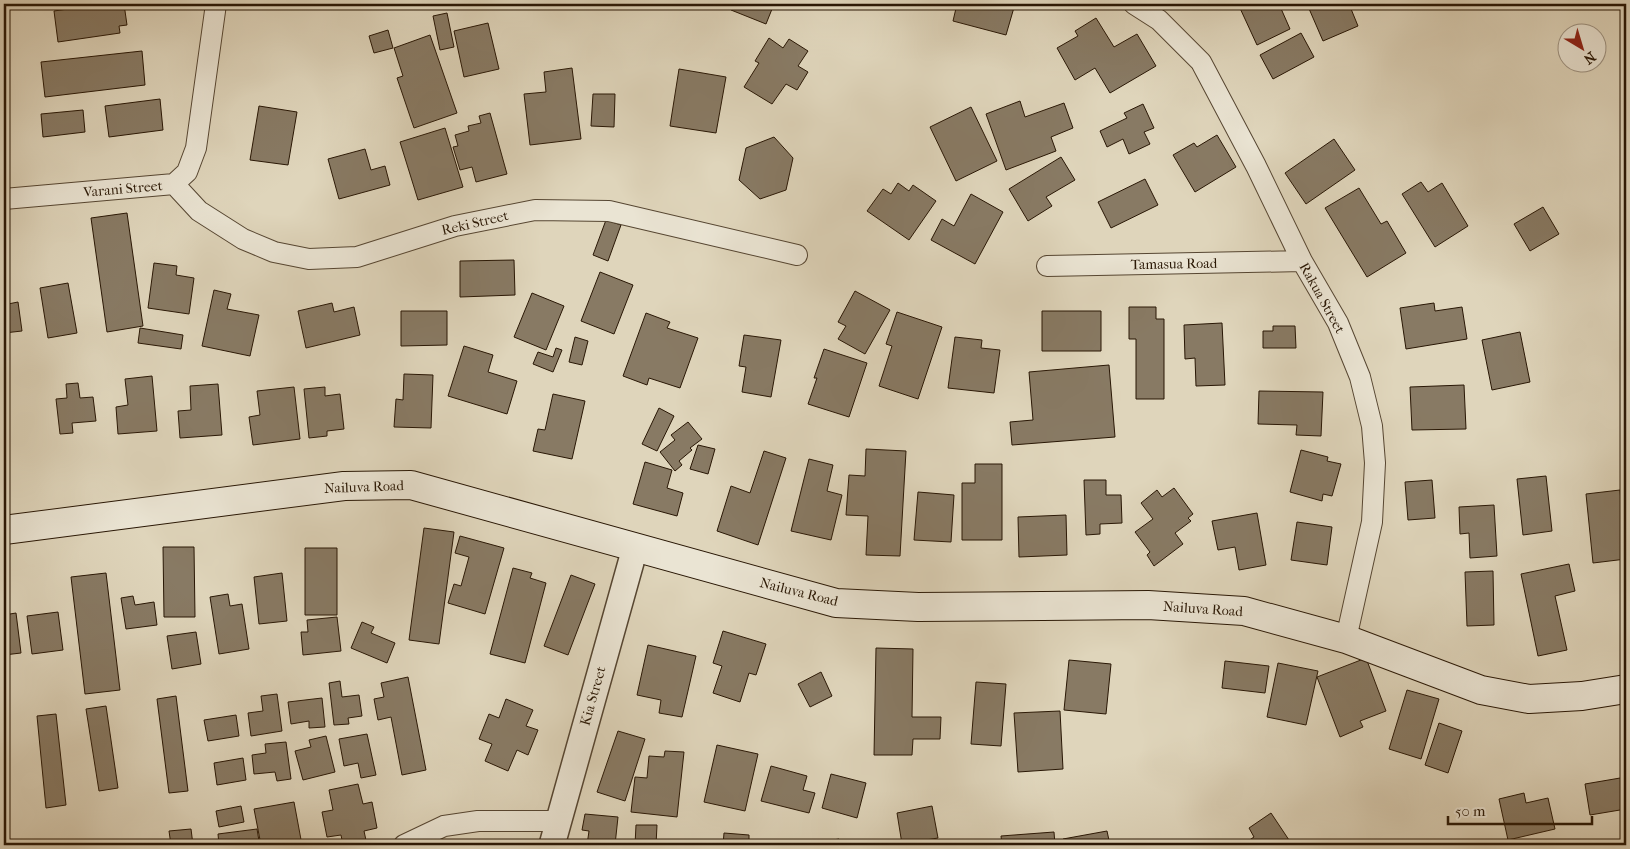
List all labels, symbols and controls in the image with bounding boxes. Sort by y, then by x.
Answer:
north arrow [1558,22,1608,72]
text: N [1580,48,1599,68]
street label: Varani Street [82,177,163,201]
street label: Reki Street [440,207,510,239]
street label: Tamasua Road [1131,255,1218,273]
street label: Rakua Street [1296,260,1348,336]
street label: Nailuva Road [324,477,405,497]
street label: Nailuva Road [758,574,840,610]
street label: Nailuva Road [1162,598,1244,620]
street label: Kia Street [576,664,610,728]
scale bar [1448,794,1591,826]
text: 50 m [1455,802,1486,820]

